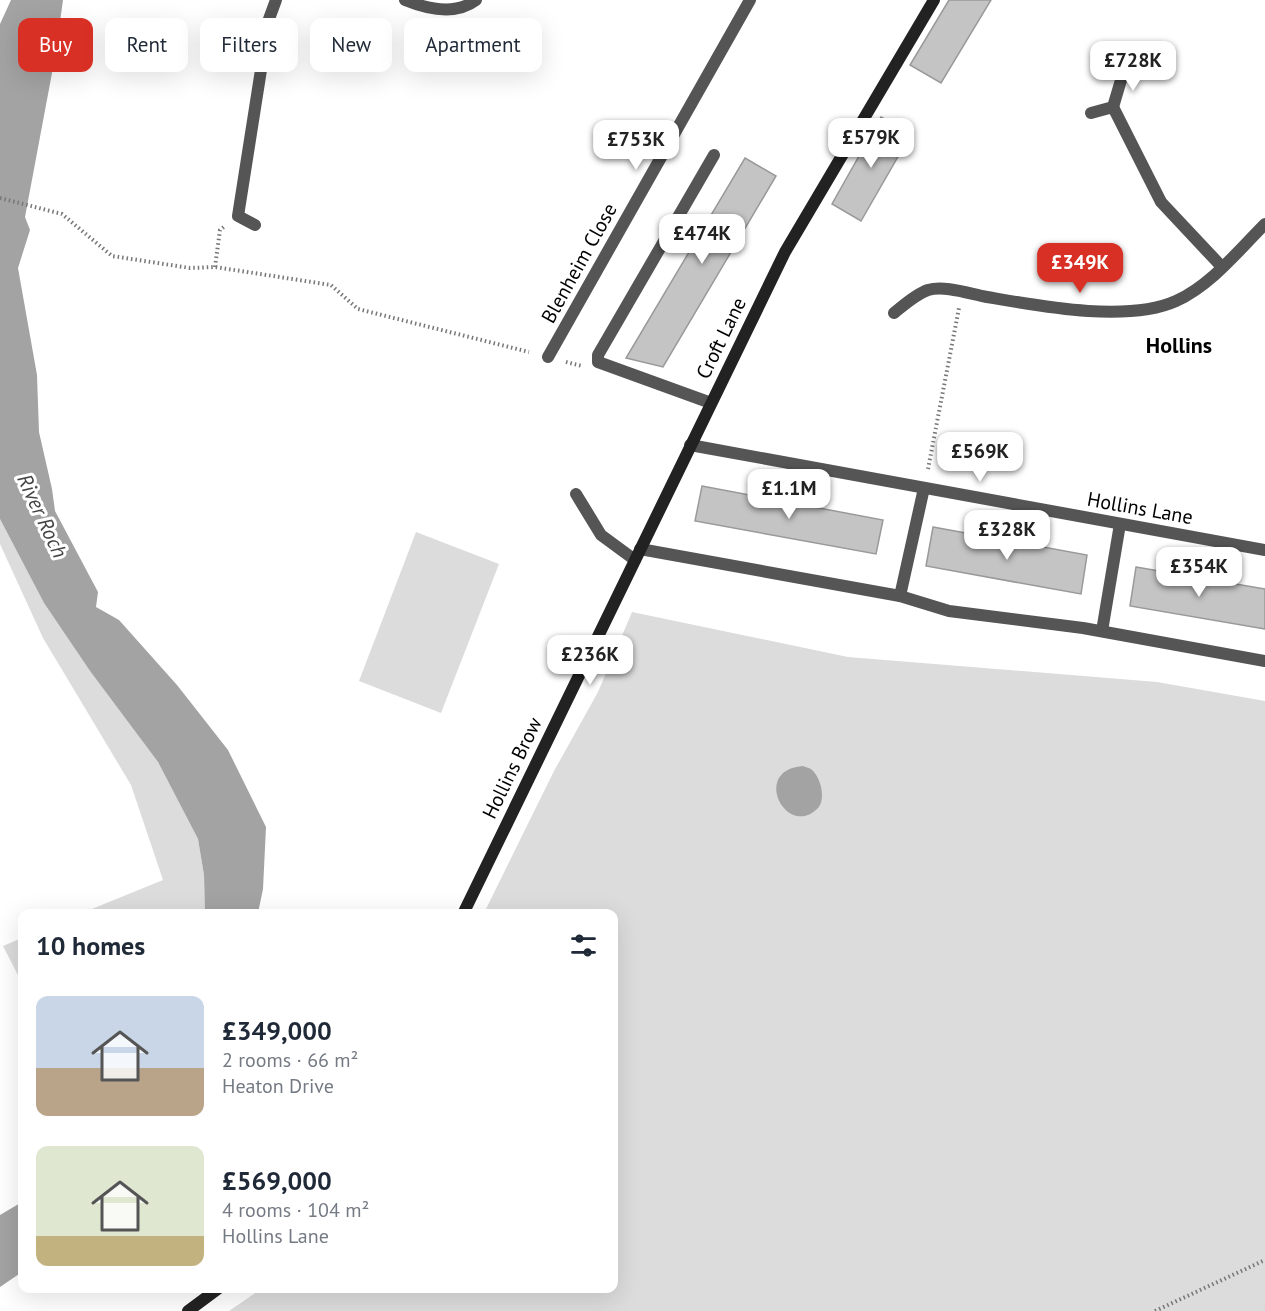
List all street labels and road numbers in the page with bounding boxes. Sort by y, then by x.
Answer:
street label: Blenheim Close [535,198,623,328]
street label: Croft Lane [690,293,752,383]
street label: Hollins Lane [1085,486,1195,530]
street label: Hollins Brow [476,713,548,823]

